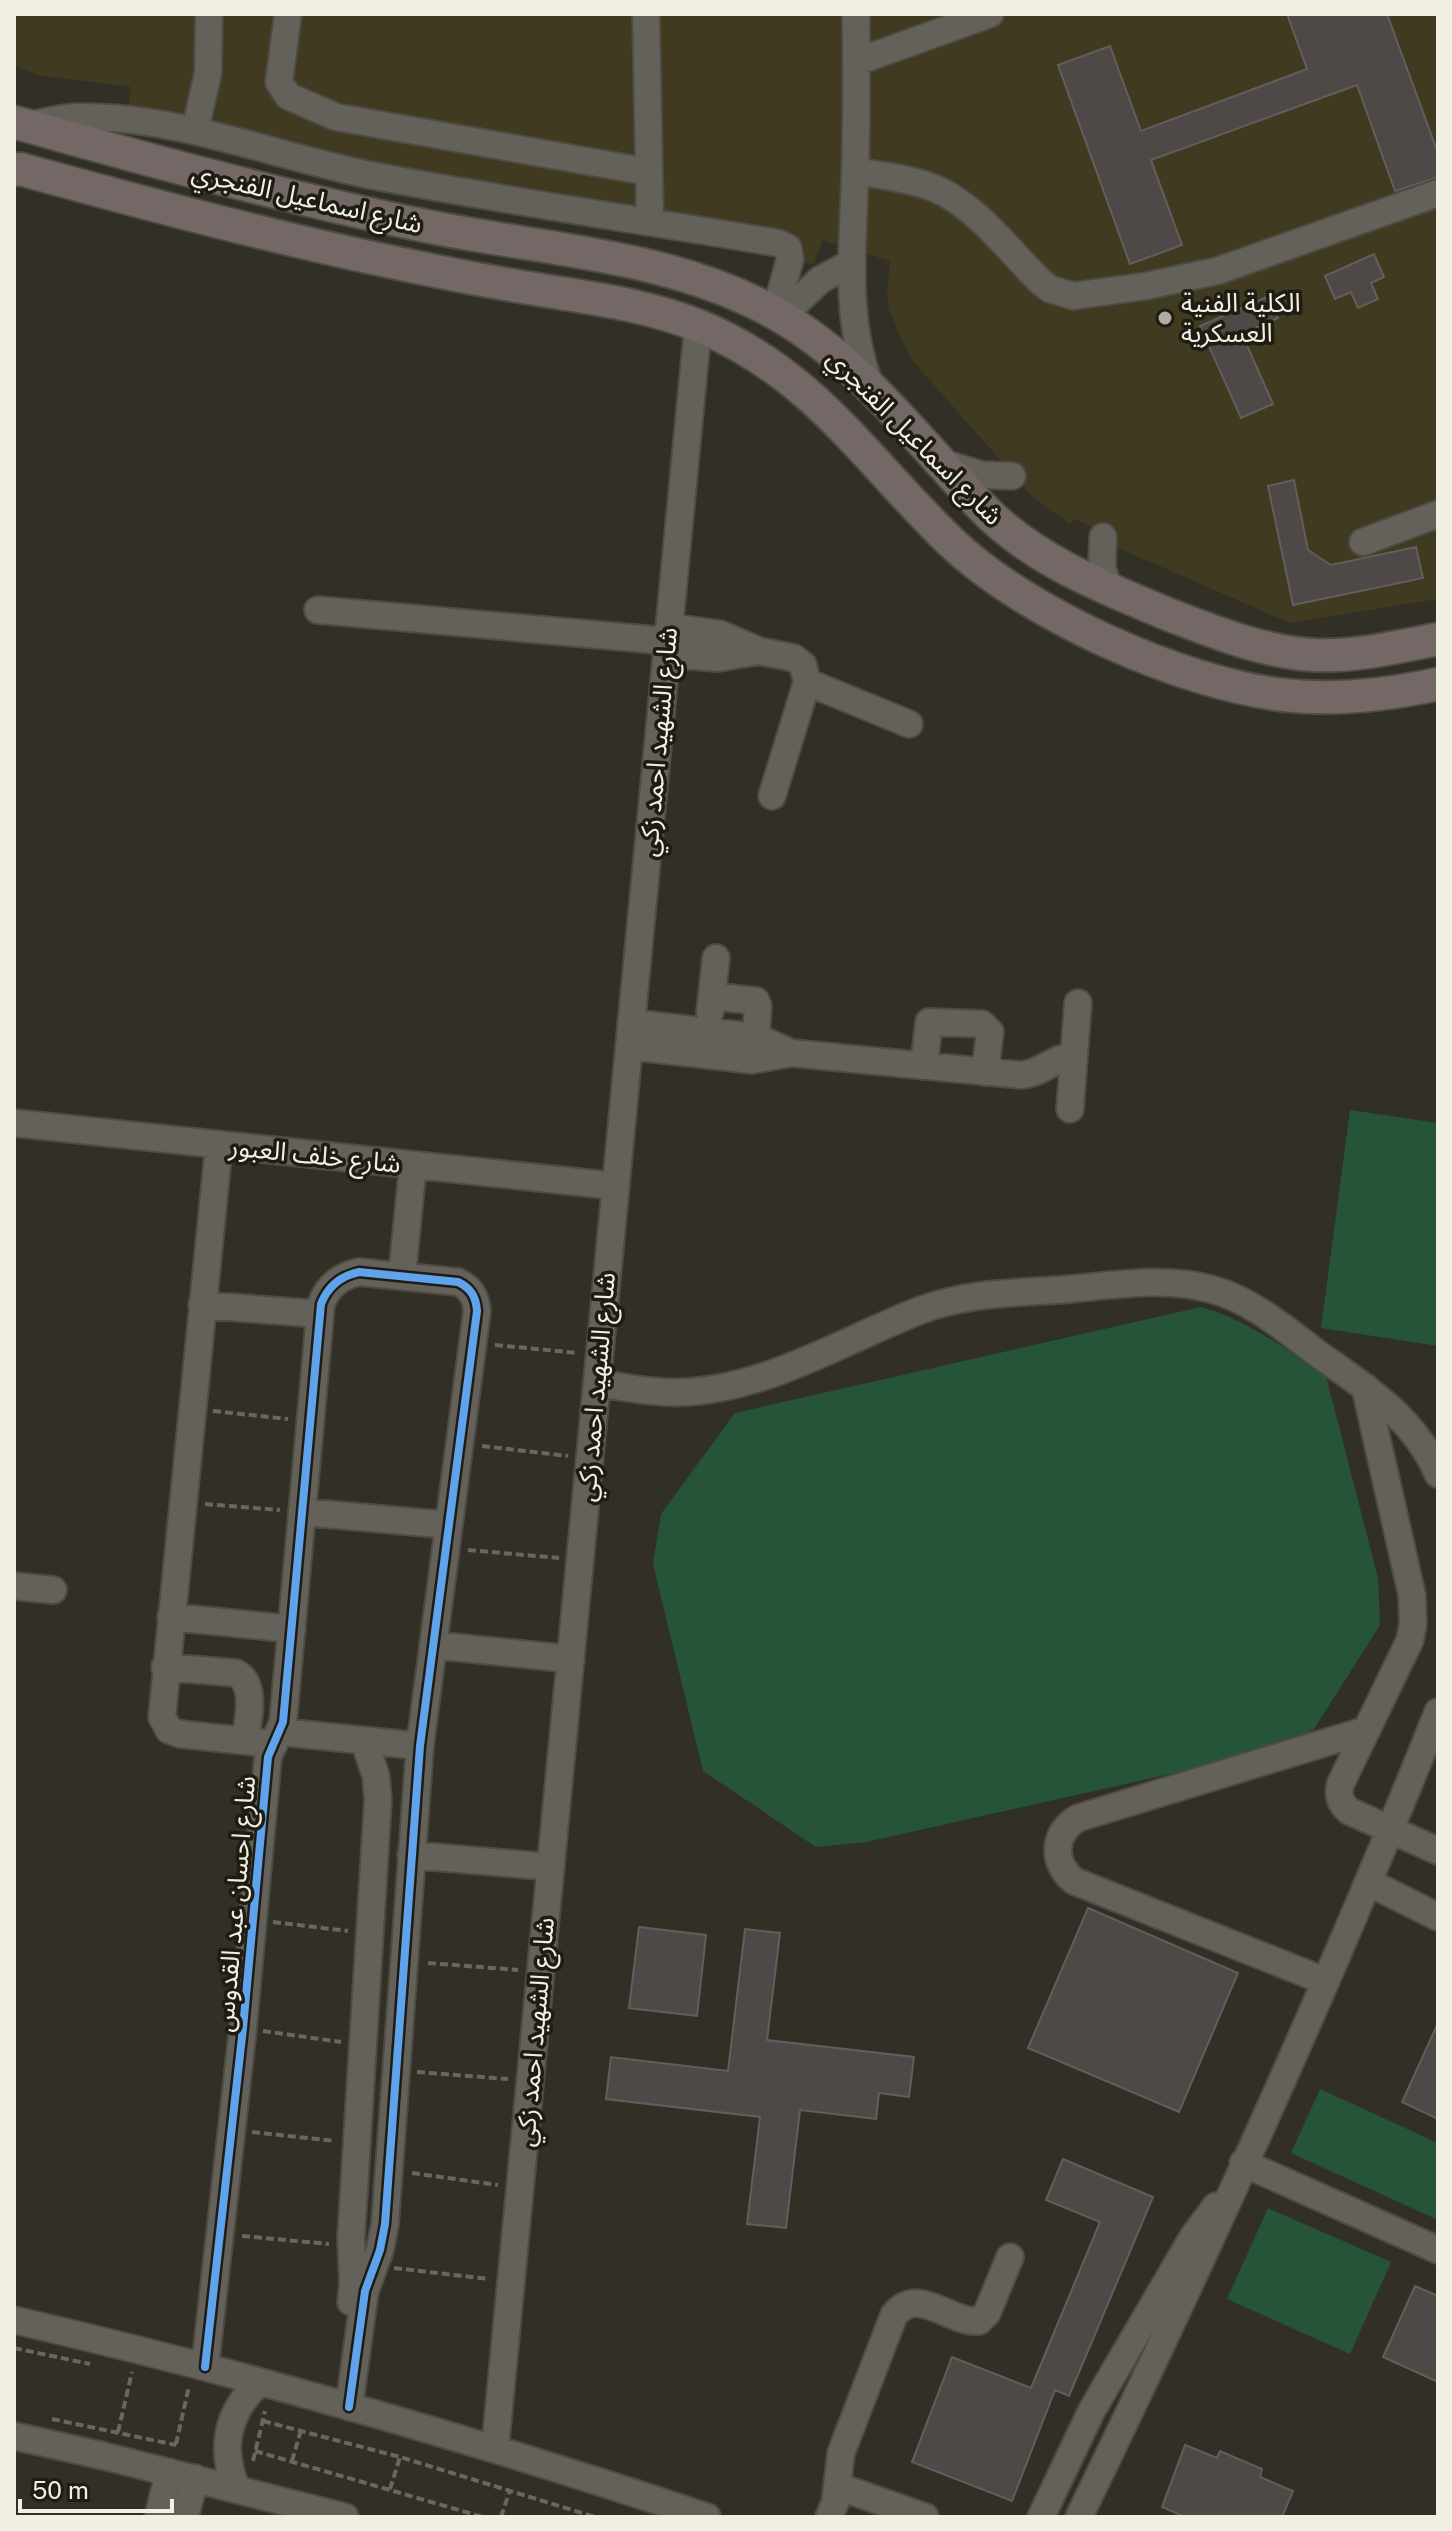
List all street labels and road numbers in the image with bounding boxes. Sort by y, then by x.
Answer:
street label: شارع اسماعيل الفنجري [188,156,425,244]
street label: شارع اسماعيل الفنجري [818,342,1010,534]
street label: شارع الشهيد احمد زكي [632,626,688,858]
street label: شارع خلف العبور [226,1130,402,1183]
street label: شارع الشهيد احمد زكي [570,1271,626,1503]
street label: شارع احسان عبد القدوس [208,1775,265,2034]
street label: شارع الشهيد احمد زكي [509,1916,565,2148]

